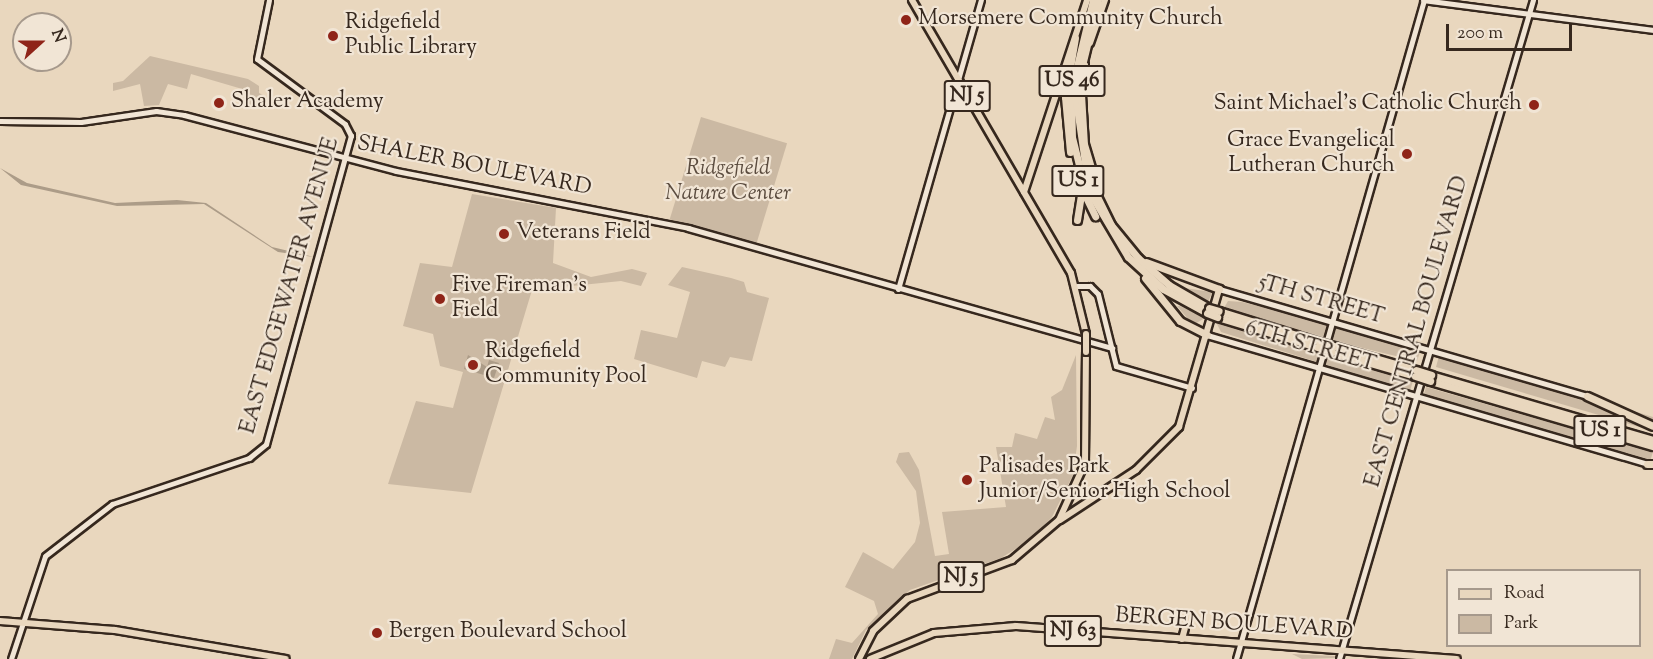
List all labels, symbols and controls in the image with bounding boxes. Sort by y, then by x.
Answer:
place label: Morsemere Community Church [918,7,1223,33]
place label: Ridgefield Public Library [345,10,477,62]
north arrow [12,12,72,72]
scale bar [1449,12,1575,50]
marker: Morsemere Community Church [899,13,913,27]
text: 200 m [1457,21,1503,47]
text: N [44,26,70,46]
marker: Ridgefield Public Library [326,29,340,43]
road number: US 46 [1038,63,1106,99]
road number: NJ 5 [943,78,991,114]
place label: Shaler Academy [231,90,384,116]
place label: Saint Michael's Catholic Church [1214,92,1522,118]
marker: Shaler Academy [212,96,226,110]
marker: Saint Michael's Catholic Church [1527,98,1541,112]
place label: Grace Evangelical Lutheran Church [1227,128,1395,180]
street label: SHALER BOULEVARD [355,131,593,203]
street label: EAST EDGEWATER AVENUE [236,135,346,437]
marker: Grace Evangelical Lutheran Church [1400,147,1414,161]
park label: Ridgefield Nature Center [665,156,791,208]
road number: US 1 [1051,163,1105,199]
street label: EAST CENTRAL BOULEVARD [1361,173,1475,491]
place label: Veterans Field [516,221,651,247]
marker: Veterans Field [497,227,511,241]
street label: 5TH STREET [1255,270,1387,332]
place label: Five Fireman's Field [452,273,587,324]
marker: Five Fireman's Field [433,292,447,306]
street label: 6TH STREET [1242,317,1378,379]
place label: Ridgefield Community Pool [485,339,647,390]
marker: Ridgefield Community Pool [466,358,480,372]
road number: US 1 [1573,413,1627,449]
place label: Palisades Park Junior/Senior High School [979,454,1230,506]
marker: Palisades Park Junior/Senior High School [960,473,974,487]
road number: NJ 5 [937,559,985,595]
legend [1446,569,1641,647]
text: Road [1504,581,1544,607]
street label: BERGEN BOULEVARD [1114,604,1354,646]
text: Park [1504,611,1538,637]
road number: NJ 63 [1043,613,1103,649]
place label: Bergen Boulevard School [389,620,627,646]
marker: Bergen Boulevard School [370,626,384,640]

